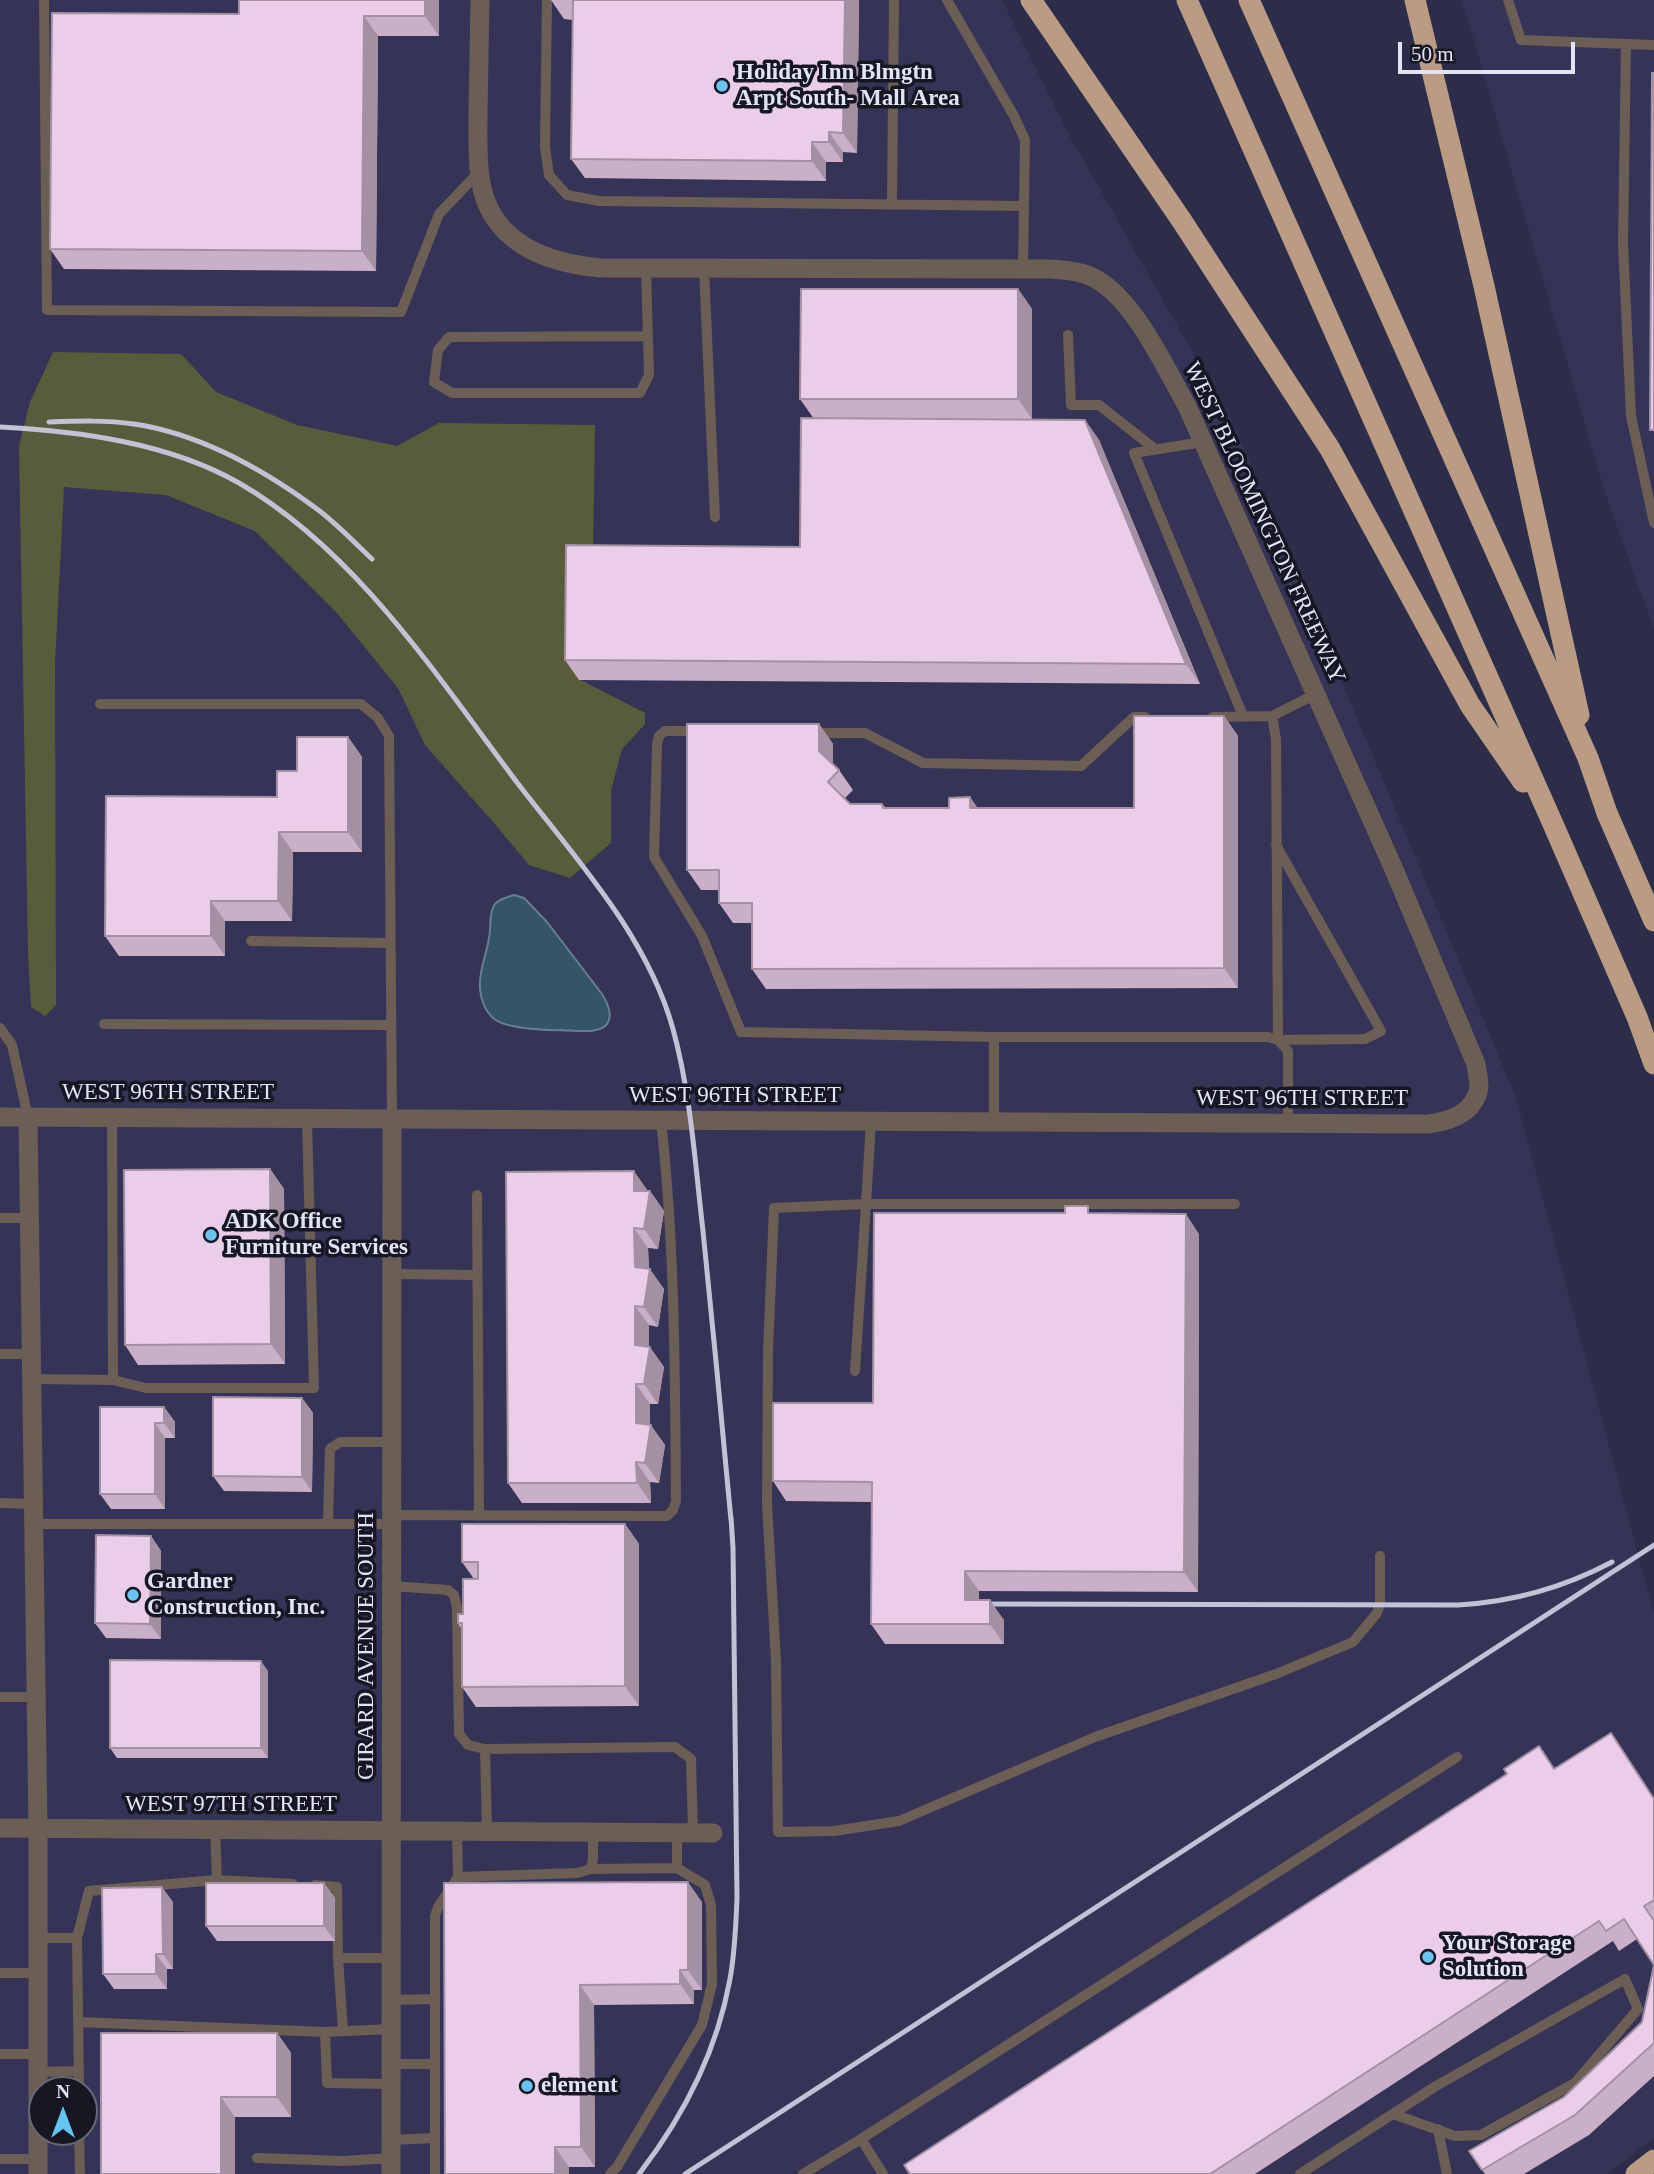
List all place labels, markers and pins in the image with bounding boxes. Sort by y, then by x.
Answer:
place label: Holiday Inn Blmgtn Arpt South- Mall Area [736,59,960,113]
marker: Holiday Inn Blmgtn Arpt South- Mall Area [714,78,730,94]
place label: ADK Office Furniture Services [225,1208,408,1262]
marker: ADK Office Furniture Services [203,1227,219,1243]
place label: Gardner Construction, Inc. [147,1568,325,1622]
marker: Gardner Construction, Inc. [125,1587,141,1603]
place label: Your Storage Solution [1442,1930,1572,1984]
marker: Your Storage Solution [1420,1949,1436,1965]
place label: element [541,2072,618,2100]
marker: element [519,2078,535,2094]

